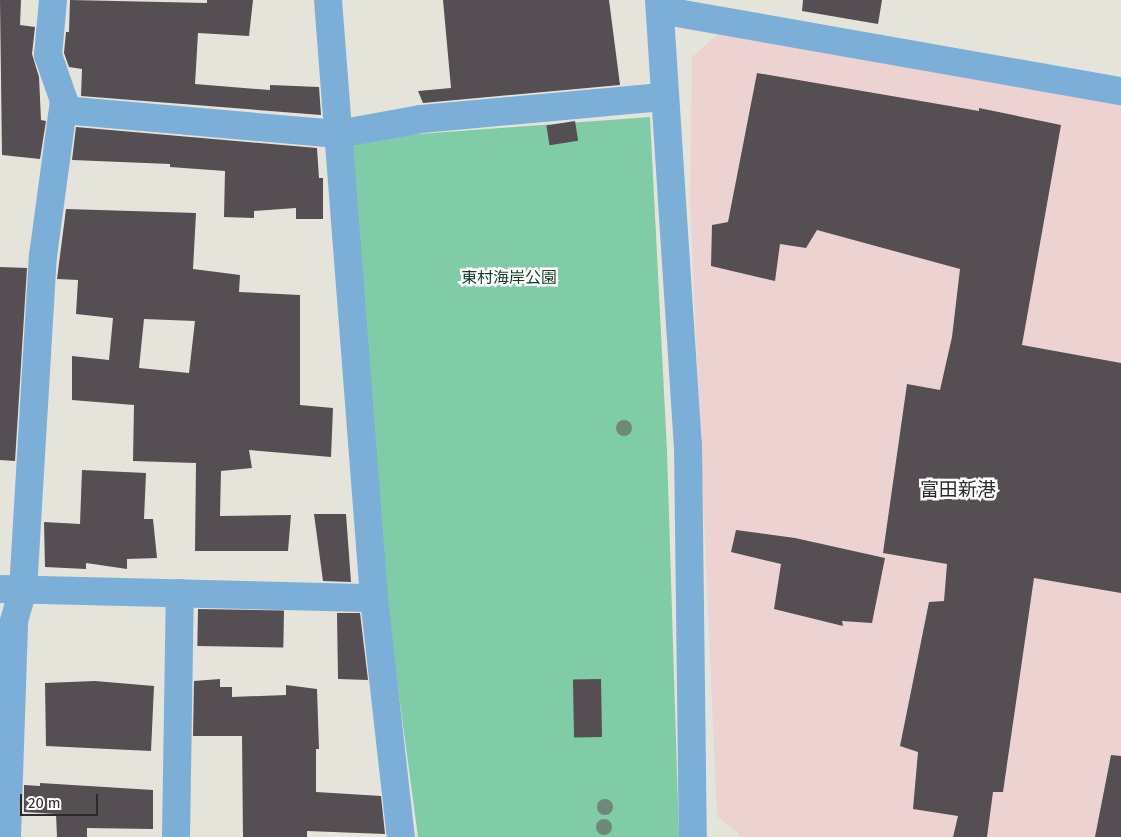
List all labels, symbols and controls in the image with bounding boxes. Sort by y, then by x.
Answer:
park label: 東村海岸公園 [461,268,557,288]
district label: 富田新港 [920,479,996,501]
scale bar [22,784,100,816]
text: 20 m [28,794,61,812]

